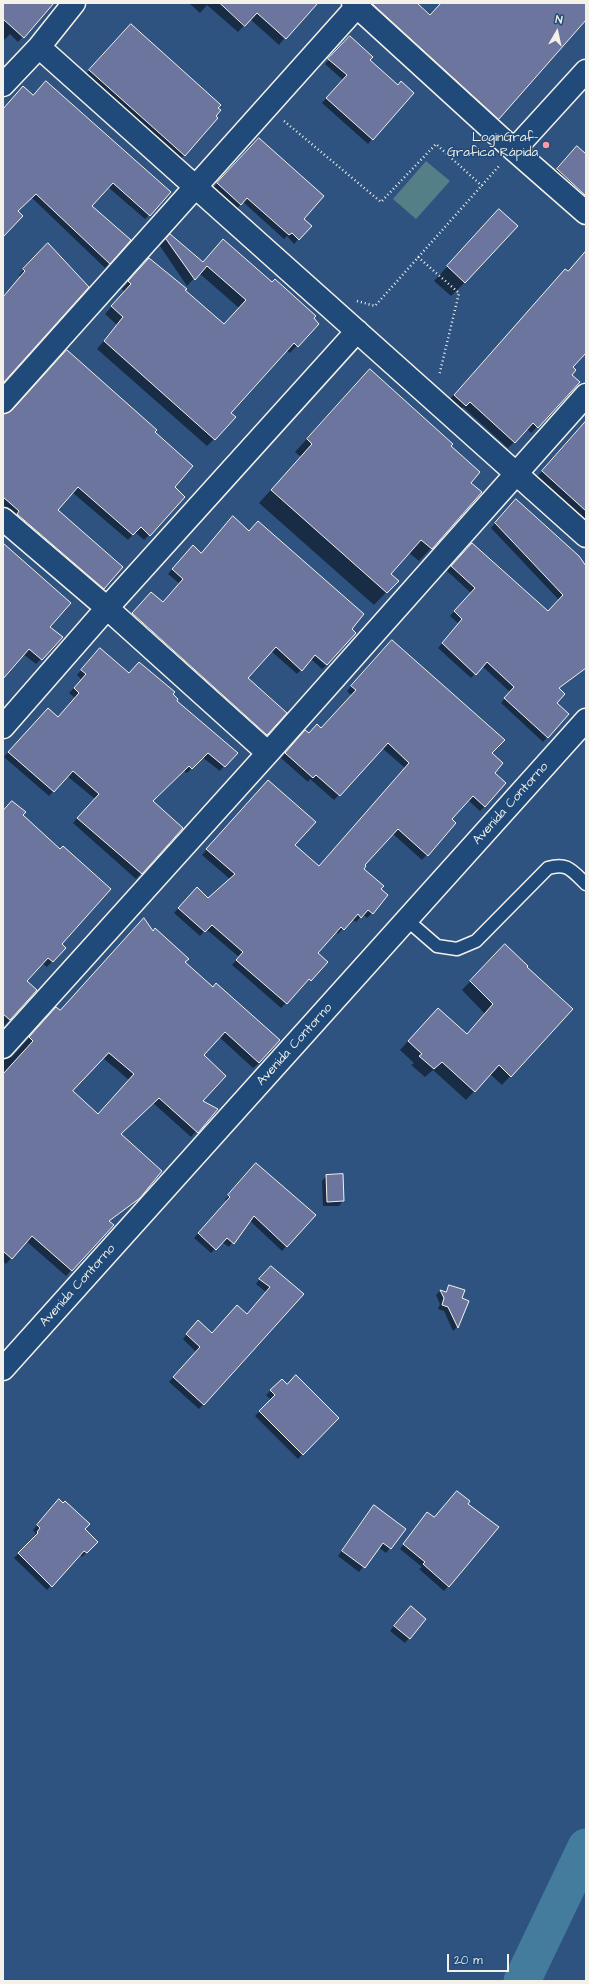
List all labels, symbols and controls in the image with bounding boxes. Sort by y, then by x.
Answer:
north arrow [537,12,577,52]
text: N [554,12,564,28]
place label: LoginGraf- Grafica Rápida [447,130,538,161]
marker: LoginGraf- Grafica Rápida [541,140,551,150]
street label: Avenida Contorno [470,760,552,848]
street label: Avenida Contorno [254,1001,336,1089]
street label: Avenida Contorno [37,1242,119,1330]
scale bar [449,1946,511,1972]
text: 20 m [454,1952,483,1969]

